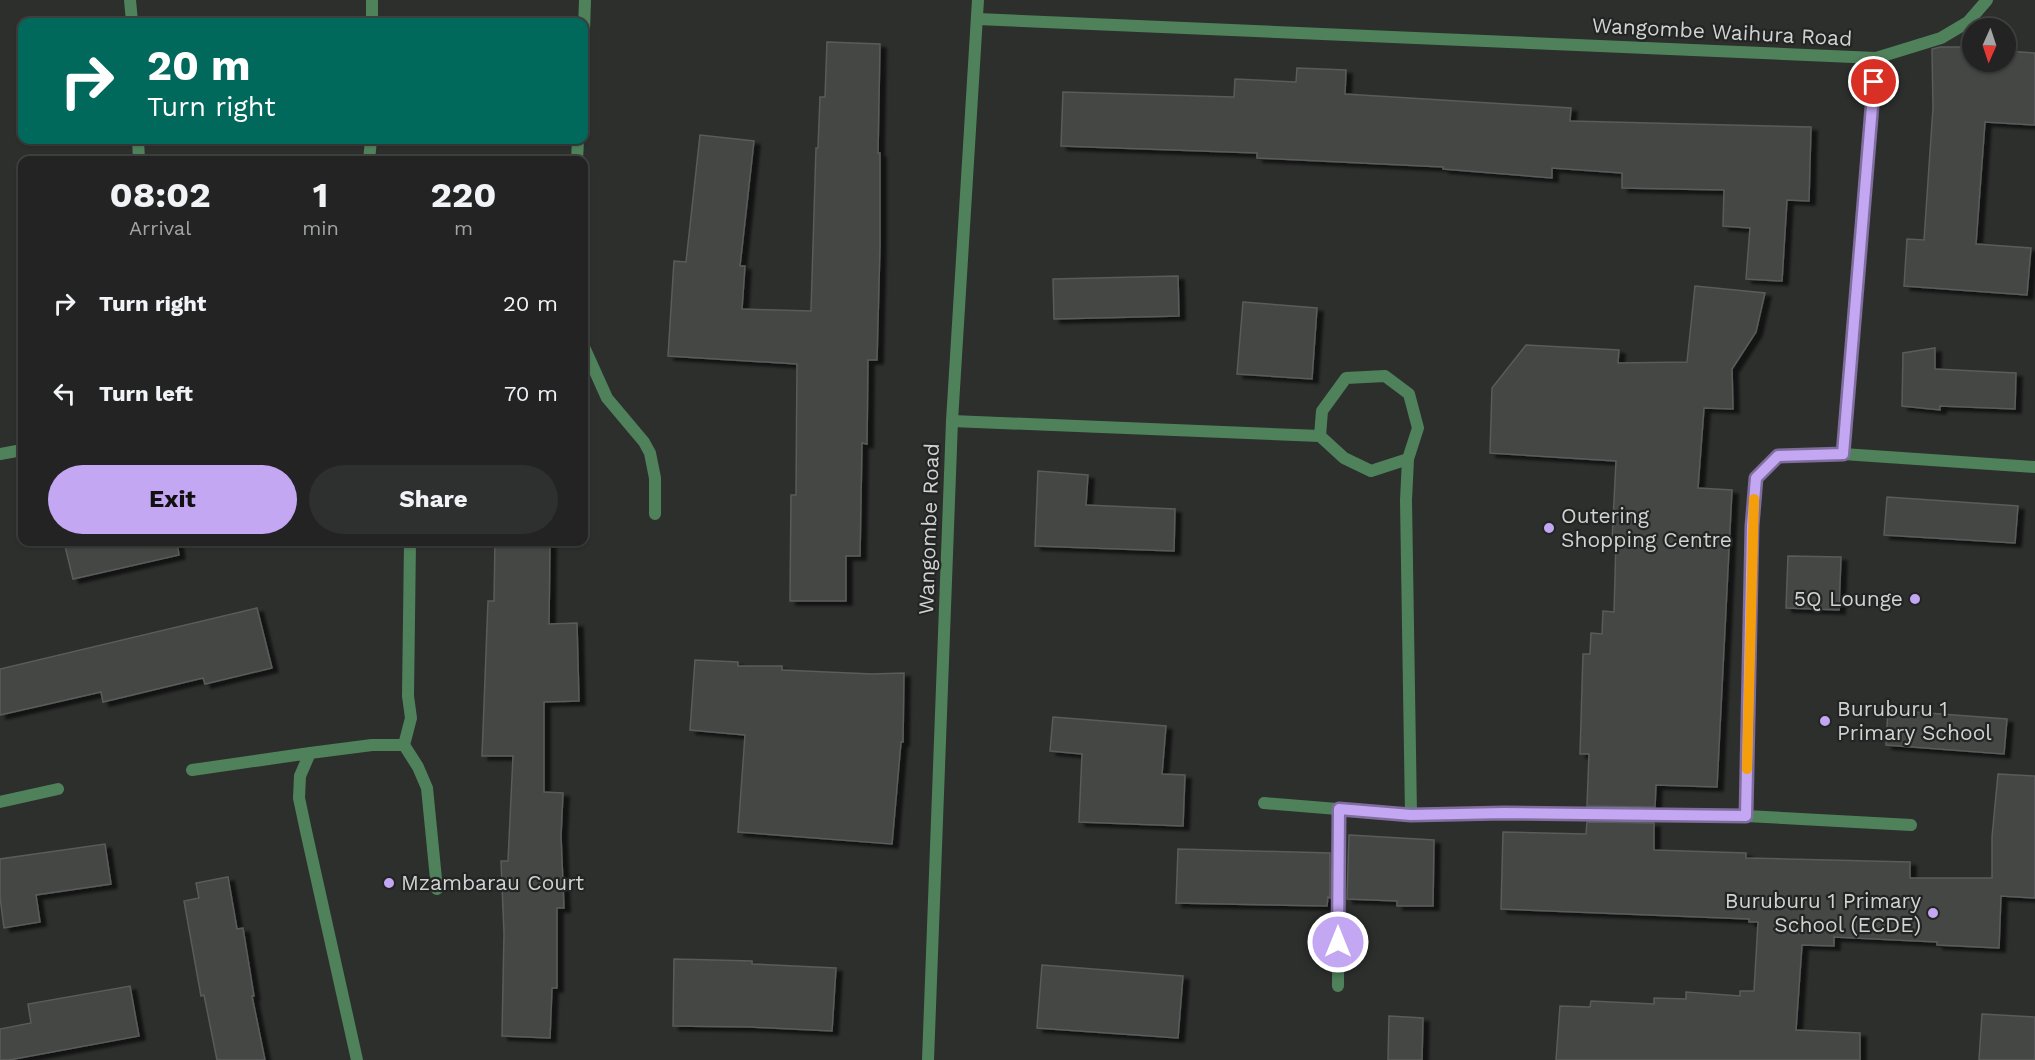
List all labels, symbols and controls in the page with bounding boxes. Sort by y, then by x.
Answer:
street label: Wangombe Waihura Road [1591,12,1853,51]
north arrow [1962,18,2016,72]
map controls [1962,18,2016,72]
text: 20 m [147,41,251,90]
icon: right [48,42,126,120]
pin [1848,56,1899,107]
icon: arrive [1857,65,1890,98]
text: Turn right [147,91,276,123]
text: 08:02 [109,174,211,216]
text: 1 [313,174,328,216]
text: 220 [430,174,497,216]
text: Arrival [129,216,191,240]
text: min [302,216,339,240]
text: m [454,216,473,240]
icon: right [48,287,81,320]
text: Turn right [99,291,206,316]
text: 20 m [503,291,558,316]
icon: left [48,377,81,410]
text: Turn left [99,381,193,406]
text: 70 m [504,381,558,406]
street label: Wangombe Road [913,443,944,615]
button: Exit [48,465,297,534]
button: Share [309,465,558,534]
place label: Outering Shopping Centre [1561,503,1732,552]
marker: Outering Shopping Centre [1542,521,1556,535]
place label: 5Q Lounge [1794,586,1903,611]
marker: 5Q Lounge [1908,592,1922,606]
place label: Buruburu 1 Primary School [1837,696,1992,745]
marker: Buruburu 1 Primary School [1818,714,1832,728]
place label: Mzambarau Court [401,870,584,895]
marker: Mzambarau Court [382,876,396,890]
place label: Buruburu 1 Primary School (ECDE) [1725,888,1921,937]
marker: Buruburu 1 Primary School (ECDE) [1926,906,1940,920]
position arrow [1306,910,1370,974]

